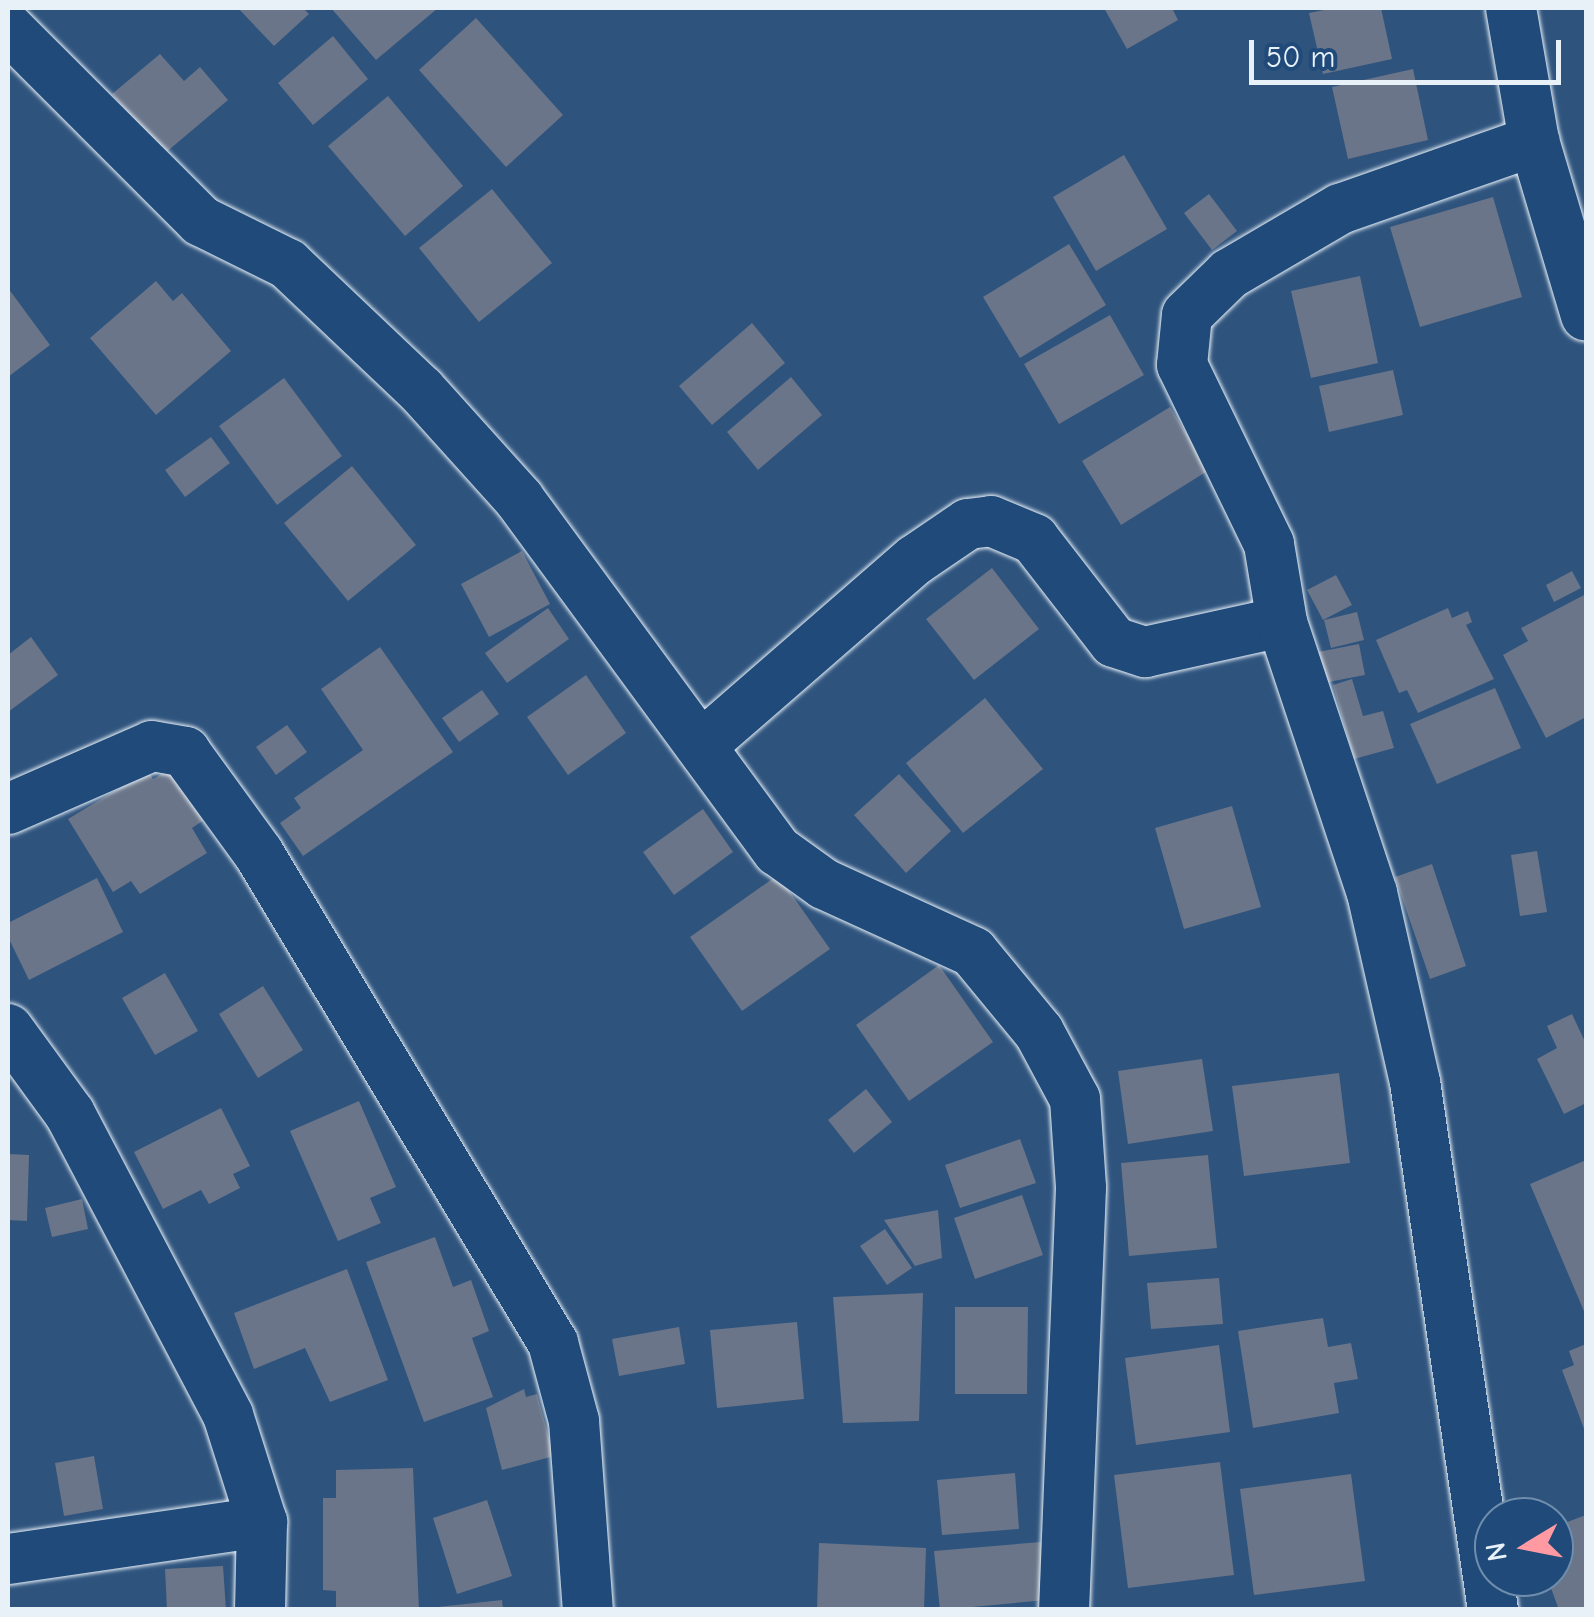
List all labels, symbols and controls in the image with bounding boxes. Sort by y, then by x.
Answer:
scale bar [1254,20,1566,82]
text: 50 m [1266,40,1335,75]
north arrow [1474,1497,1574,1597]
text: N [1479,1540,1514,1564]

